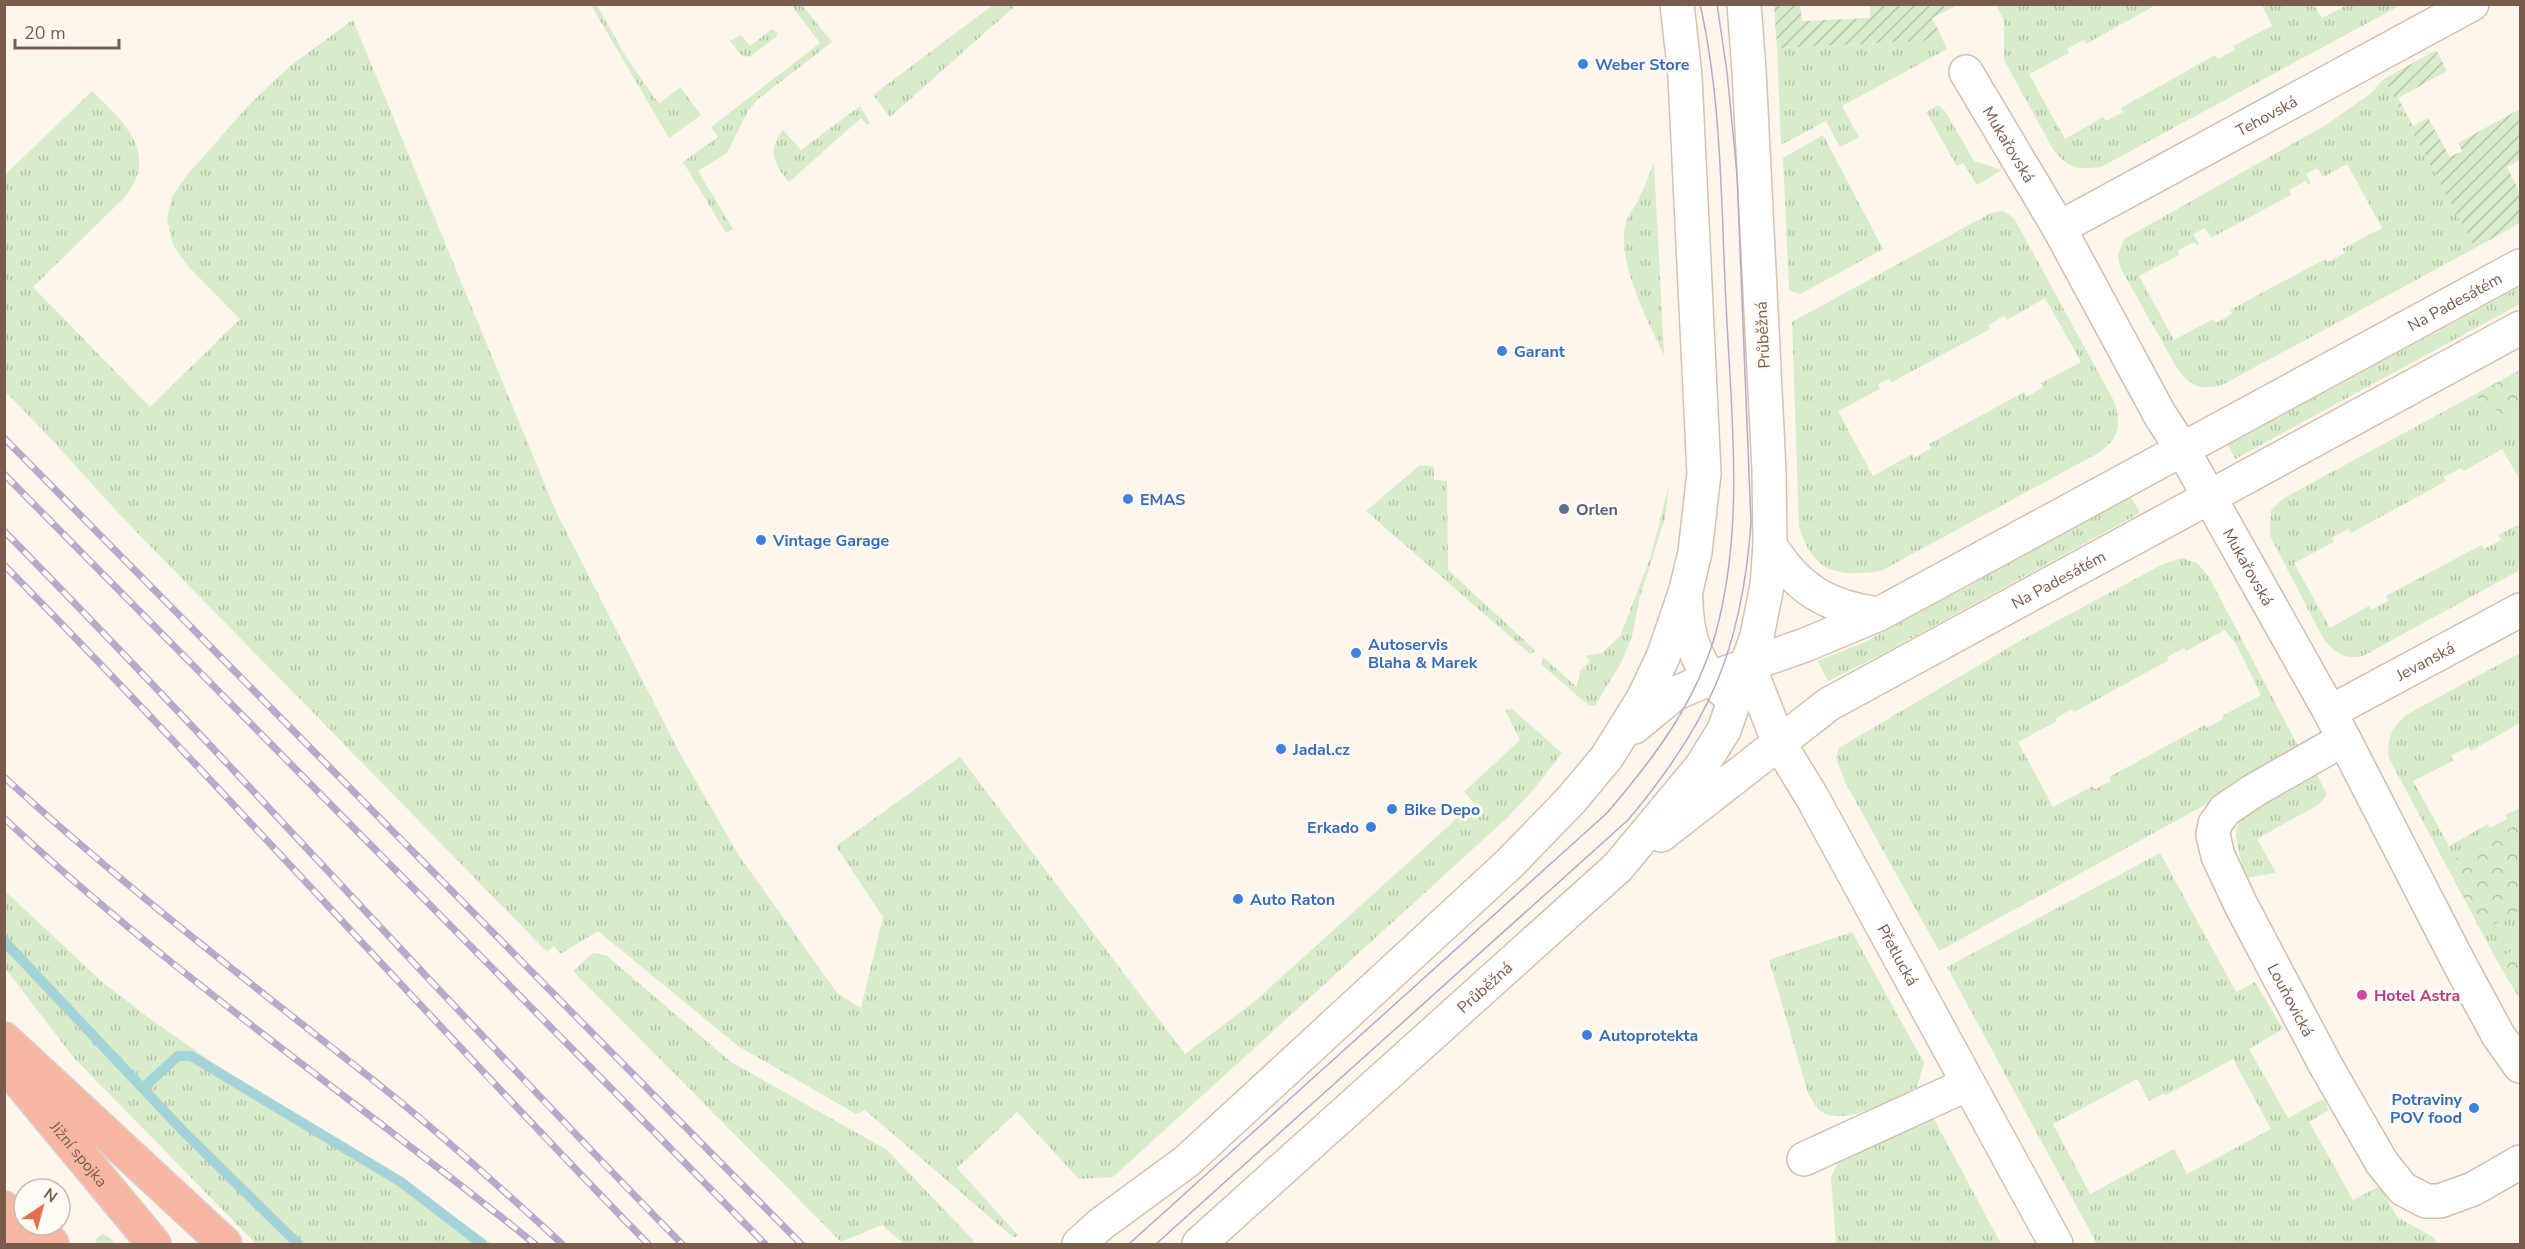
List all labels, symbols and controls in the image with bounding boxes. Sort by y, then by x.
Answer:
scale bar [15,12,118,50]
text: 20 m [24,21,66,45]
place label: Weber Store [1595,54,1690,76]
marker: Weber Store [1576,57,1590,71]
street label: Tehovská [2232,91,2302,142]
street label: Mukařovská [1977,102,2040,187]
street label: Na Padesátém [2404,268,2506,337]
street label: Průběžná [1750,301,1776,369]
place label: Garant [1514,341,1566,363]
marker: Garant [1495,344,1509,358]
place label: EMAS [1140,489,1185,511]
marker: EMAS [1121,492,1135,506]
place label: Orlen [1576,499,1618,521]
marker: Orlen [1557,502,1571,516]
street label: Mukařovská [2217,525,2278,610]
place label: Vintage Garage [772,530,890,552]
marker: Vintage Garage [754,533,768,547]
street label: Na Padesátém [2008,546,2110,615]
place label: Autoservis Blaha & Marek [1368,634,1478,674]
street label: Jevanská [2392,637,2459,687]
marker: Autoservis Blaha & Marek [1349,646,1363,660]
place label: Jadal.cz [1292,739,1350,761]
marker: Jadal.cz [1274,742,1288,756]
place label: Bike Depo [1404,799,1480,821]
marker: Bike Depo [1385,802,1399,816]
place label: Erkado [1307,817,1359,839]
marker: Erkado [1364,820,1378,834]
place label: Auto Raton [1250,889,1335,911]
marker: Auto Raton [1231,892,1245,906]
street label: Přetlucká [1872,921,1923,990]
street label: Průběžná [1453,957,1518,1019]
street label: Louňovická [2262,960,2319,1041]
place label: Hotel Astra [2374,985,2460,1007]
marker: Hotel Astra [2355,988,2369,1002]
place label: Autoprotekta [1599,1025,1698,1047]
marker: Autoprotekta [1580,1028,1594,1042]
place label: Potraviny POV food [2390,1089,2463,1129]
marker: Potraviny POV food [2467,1101,2481,1115]
street label: Jižní spojka [44,1116,112,1192]
north arrow [12,1177,72,1237]
text: N [39,1183,62,1208]

